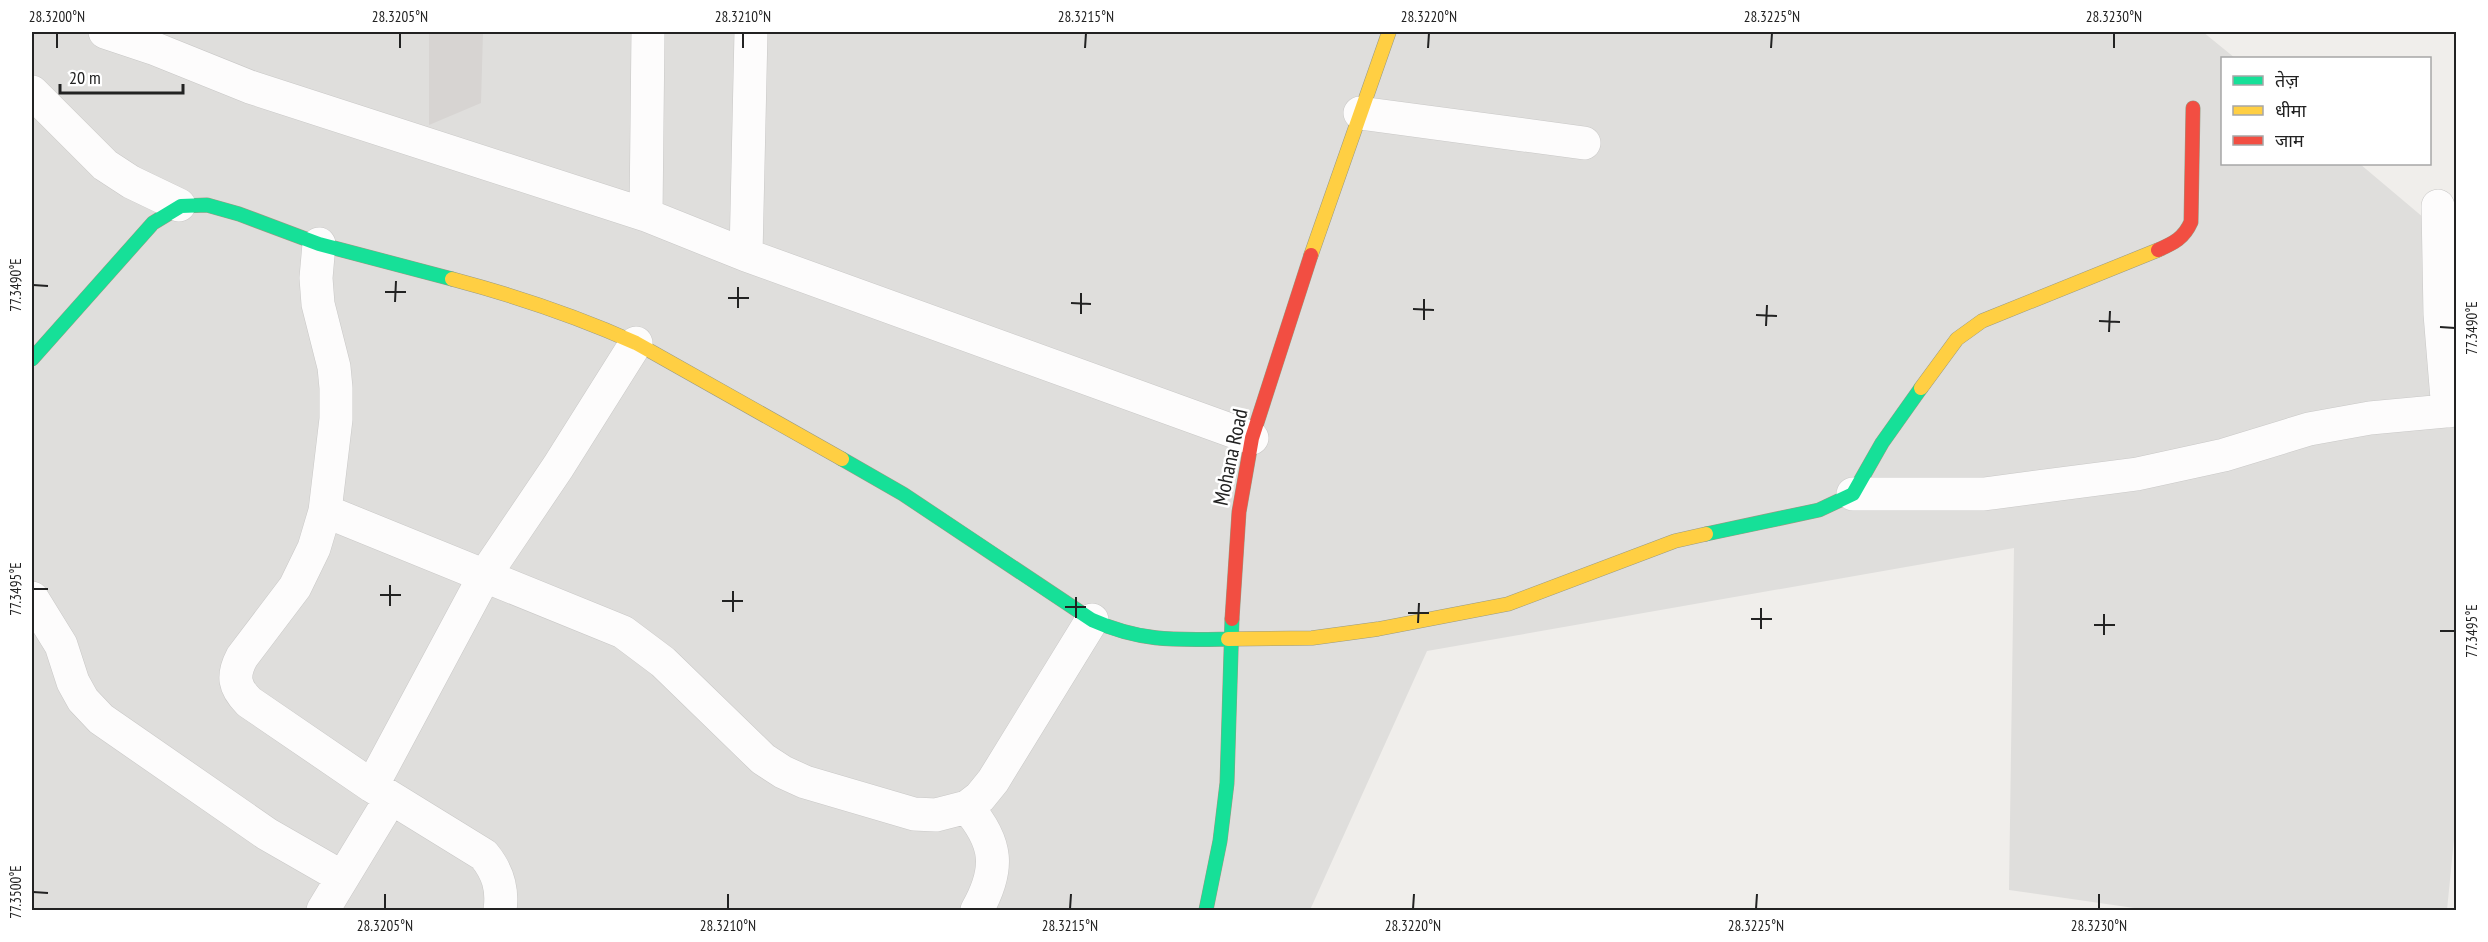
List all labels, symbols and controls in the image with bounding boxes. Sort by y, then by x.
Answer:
text: 28.3200°N [29,7,85,26]
text: 28.3205°N [372,7,428,26]
text: 28.3210°N [715,7,771,26]
text: 28.3215°N [1058,7,1114,26]
text: 28.3220°N [1401,7,1457,26]
text: 28.3225°N [1744,7,1800,26]
text: 28.3230°N [2086,7,2142,26]
scale bar [60,57,183,95]
legend [2221,57,2431,165]
text: 20 m [69,66,101,89]
text: तेज़ [2275,69,2299,92]
text: धीमा [2275,99,2306,122]
text: जाम [2275,129,2305,152]
text: 77.3490°E [6,258,25,312]
text: 77.3490°E [2462,301,2481,355]
street label: Mohana Road [1207,406,1253,508]
text: 77.3495°E [6,562,25,616]
text: 77.3495°E [2462,604,2481,658]
text: 77.3500°E [6,865,25,919]
text: 28.3205°N [357,916,413,935]
text: 28.3210°N [700,916,756,935]
text: 28.3215°N [1042,916,1098,935]
text: 28.3220°N [1385,916,1441,935]
text: 28.3225°N [1728,916,1784,935]
text: 28.3230°N [2071,916,2127,935]

